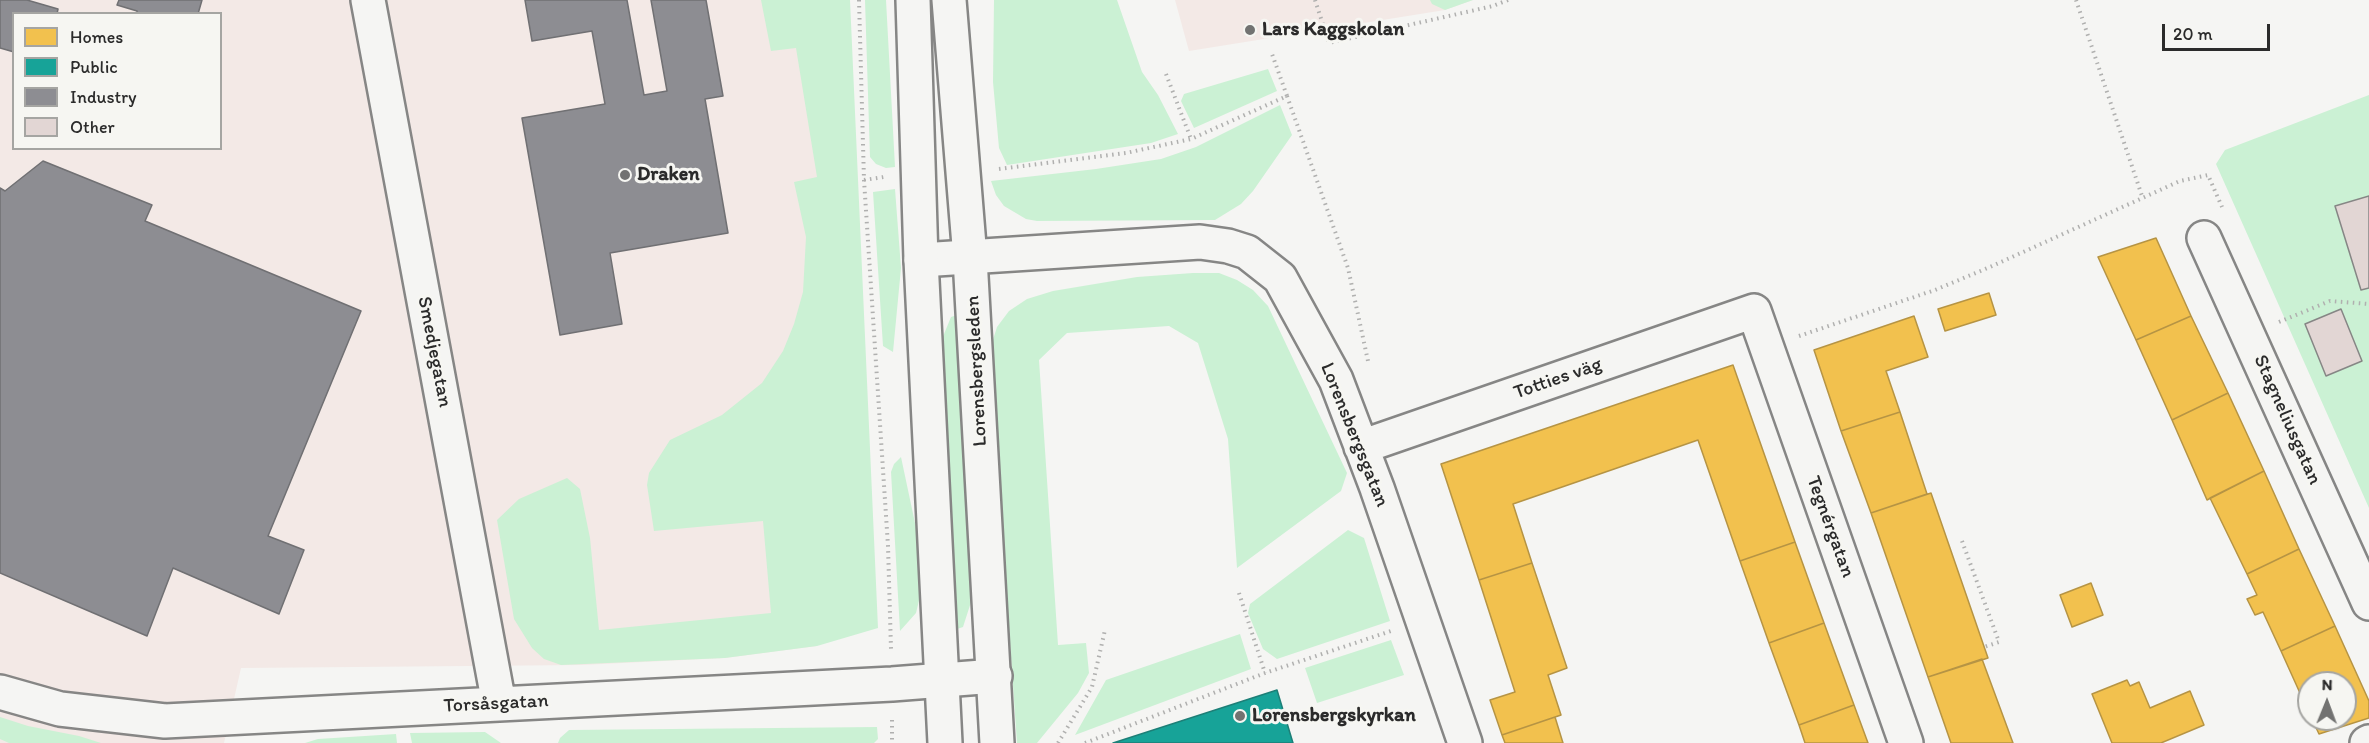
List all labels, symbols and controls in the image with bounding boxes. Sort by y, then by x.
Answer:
legend [12,12,222,150]
scale bar [2165,12,2273,50]
place label: Lars Kaggskolan [1262,18,1404,42]
marker: Lars Kaggskolan [1243,23,1257,37]
text: 20 m [2173,23,2213,45]
text: Homes [70,26,123,48]
text: Public [70,56,118,78]
text: Industry [70,86,137,108]
text: Other [70,116,115,138]
place label: Draken [637,163,700,187]
marker: Draken [618,168,632,182]
street label: Smedjegatan [411,294,457,410]
street label: Lorensbergsleden [961,295,993,447]
street label: Stagneliusgatan [2248,351,2326,489]
street label: Totties väg [1511,353,1605,405]
street label: Lorensbergsgatan [1314,359,1394,511]
street label: Tegnérgatan [1801,473,1859,581]
north arrow [2297,671,2357,731]
text: N [2322,675,2333,694]
street label: Torsåsgatan [443,689,549,719]
place label: Lorensbergskyrkan [1252,704,1416,728]
marker: Lorensbergskyrkan [1233,709,1247,723]

